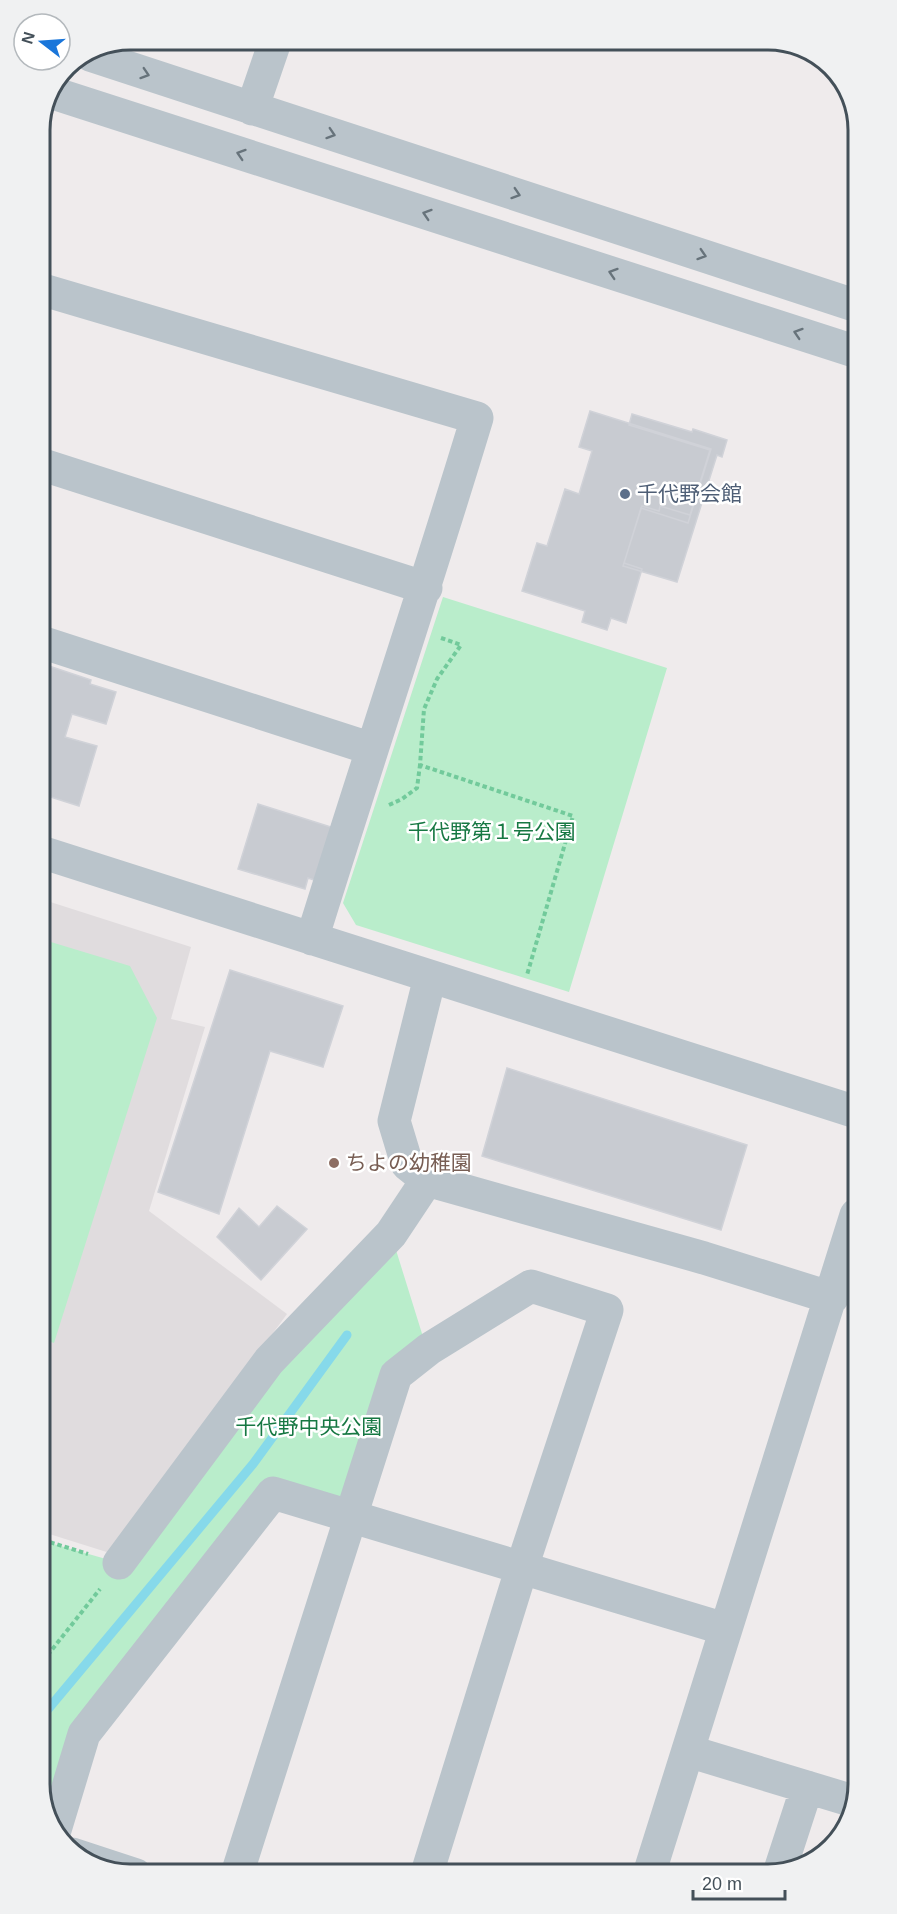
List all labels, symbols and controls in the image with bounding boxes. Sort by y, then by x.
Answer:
north arrow [12,12,72,72]
text: N [18,30,38,46]
one-way arrow [139,66,150,79]
one-way arrow [325,127,336,139]
one-way arrow [236,149,247,161]
one-way arrow [510,187,521,200]
one-way arrow [422,208,433,221]
one-way arrow [696,247,707,260]
one-way arrow [608,268,619,281]
one-way arrow [793,328,804,340]
place label: 千代野会館 [637,482,742,505]
marker: 千代野会館 [618,487,632,501]
park label: 千代野第１号公園 [408,820,576,843]
place label: ちよの幼稚園 [346,1151,472,1174]
marker: ちよの幼稚園 [327,1156,341,1170]
park label: 千代野中央公園 [236,1415,383,1438]
scale bar [693,1863,784,1901]
text: 20 m [702,1874,742,1894]

